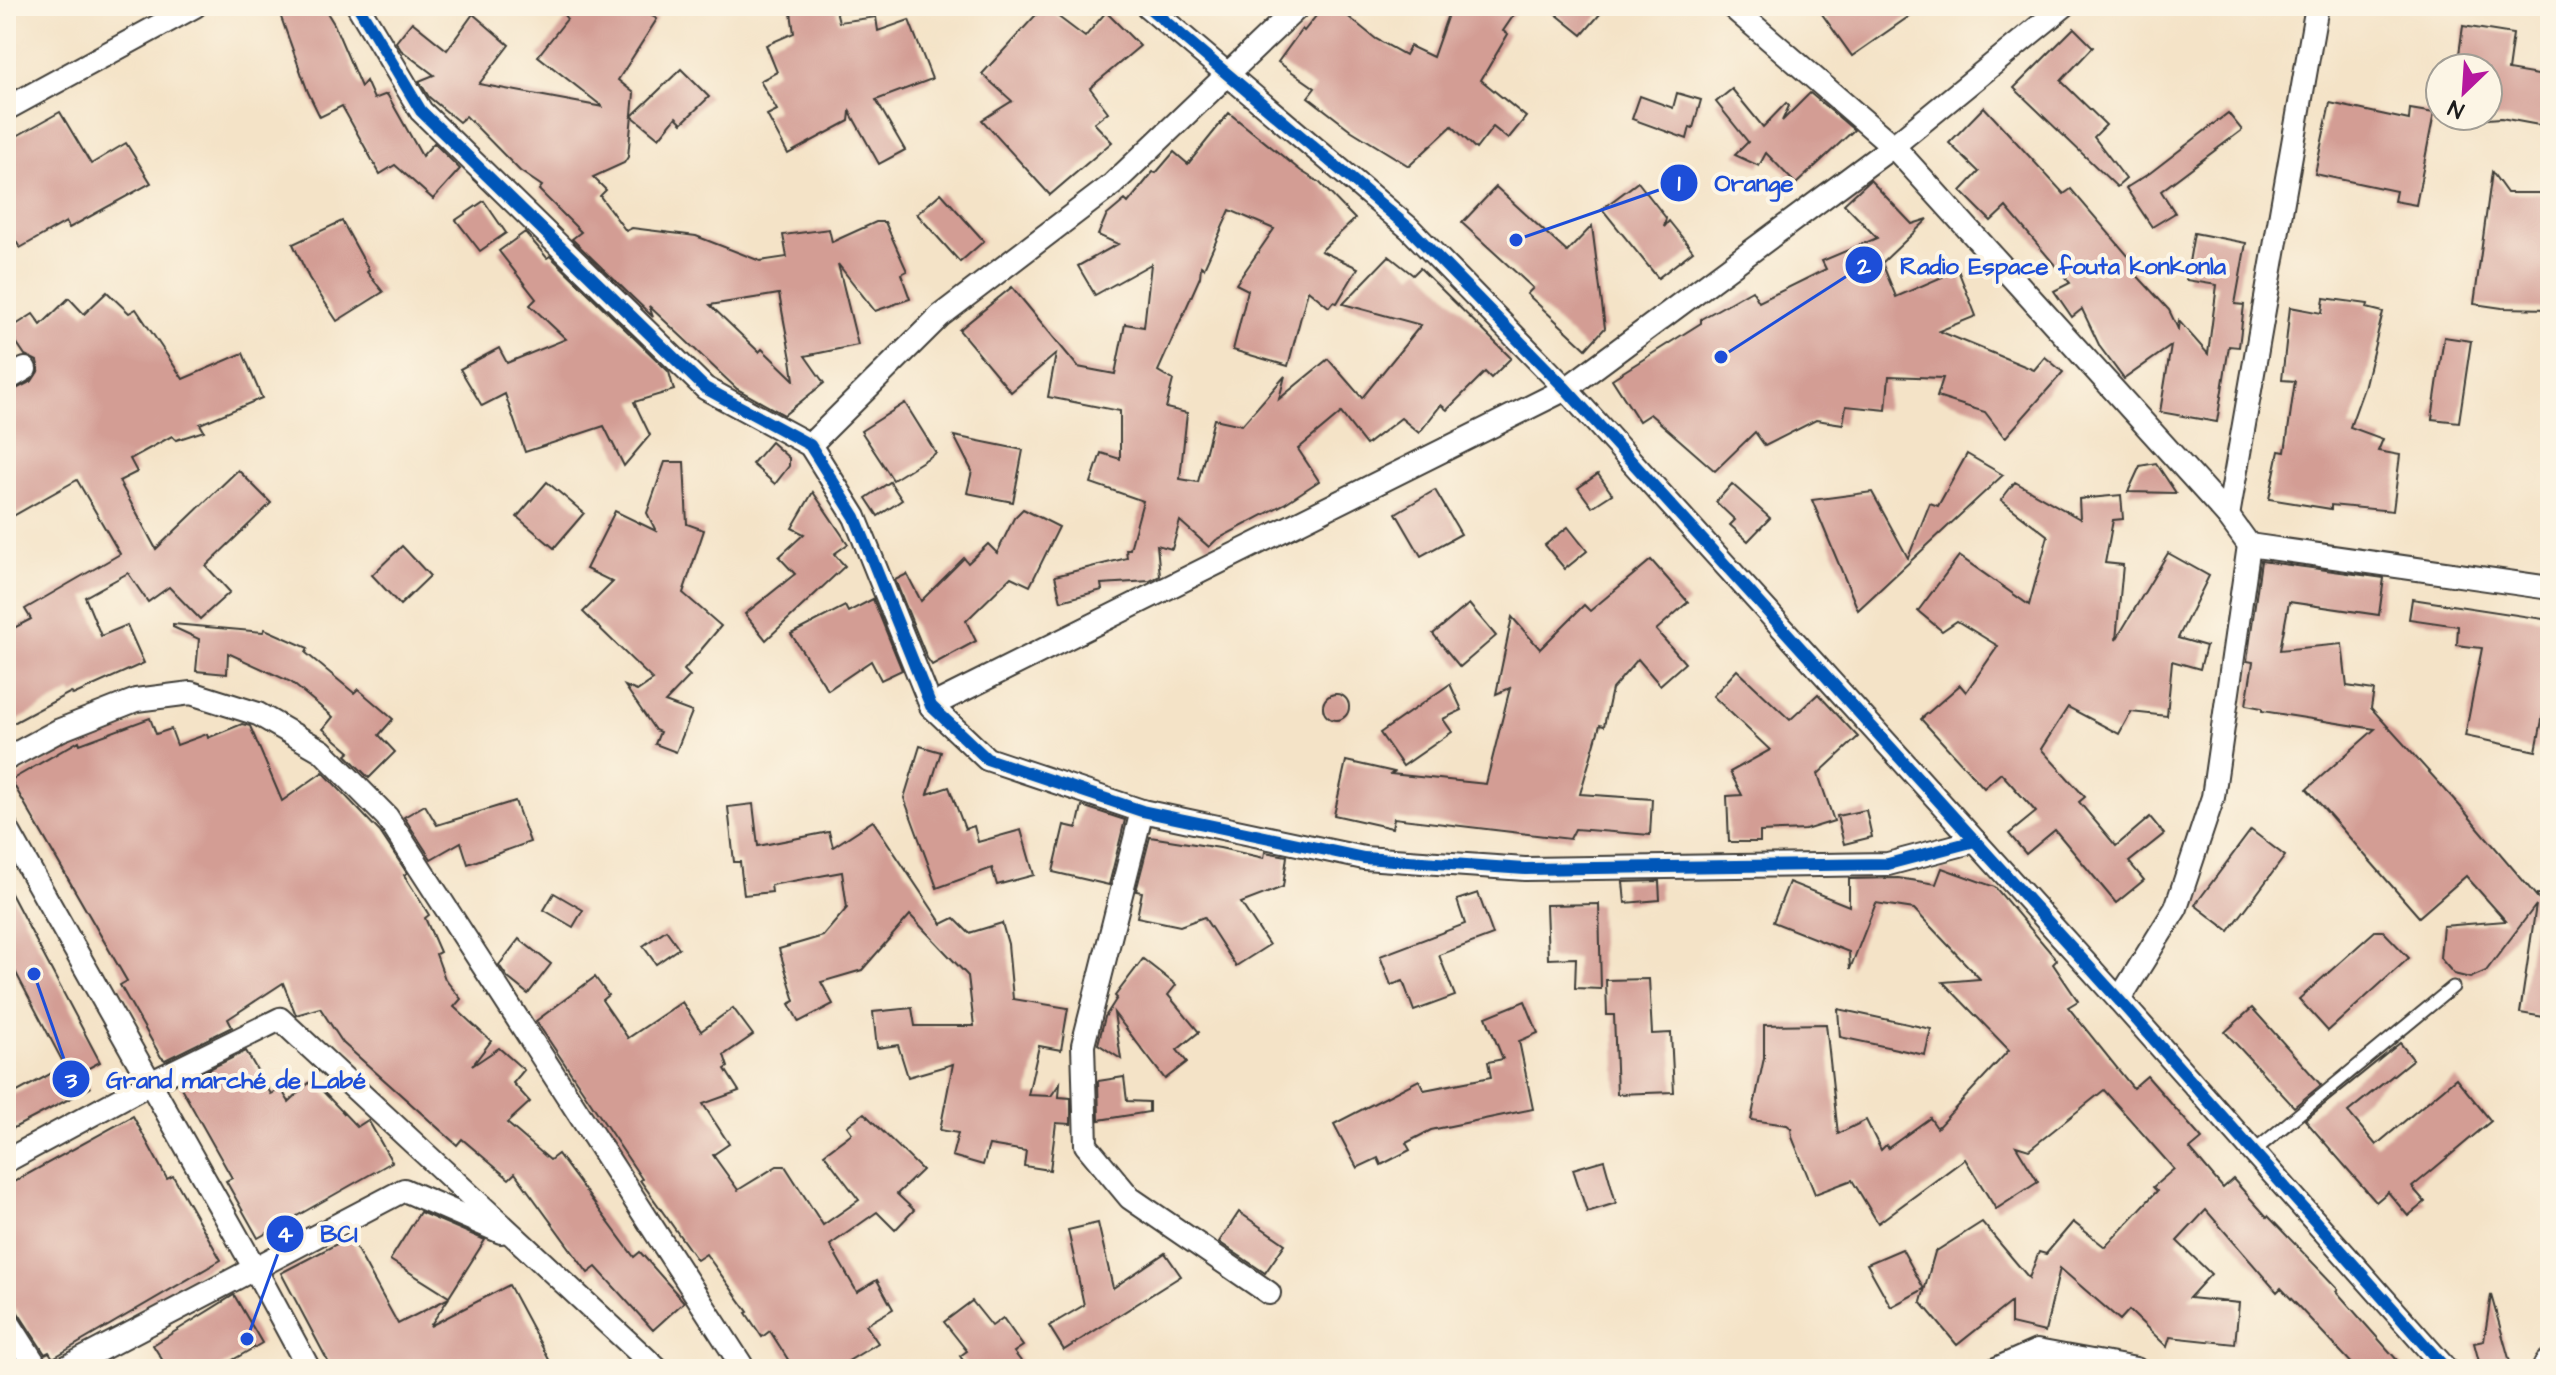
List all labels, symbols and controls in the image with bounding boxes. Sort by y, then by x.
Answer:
north arrow [2424,52,2504,132]
text: N [2443,92,2469,126]
callout: Orange [1659,159,1810,207]
text: 1 [1677,167,1681,201]
text: Orange [1715,167,1793,202]
callout: Radio Espace fouta konkonla [1844,241,2242,289]
text: 2 [1856,250,1871,284]
text: Radio Espace fouta konkonla [1900,250,2227,284]
callout: Grand marché de Labé [51,1055,382,1103]
text: 3 [64,1064,78,1098]
text: Grand marché de Labé [106,1064,366,1098]
callout: BCI [265,1210,374,1258]
text: 4 [277,1218,294,1252]
text: BCI [320,1218,358,1252]

